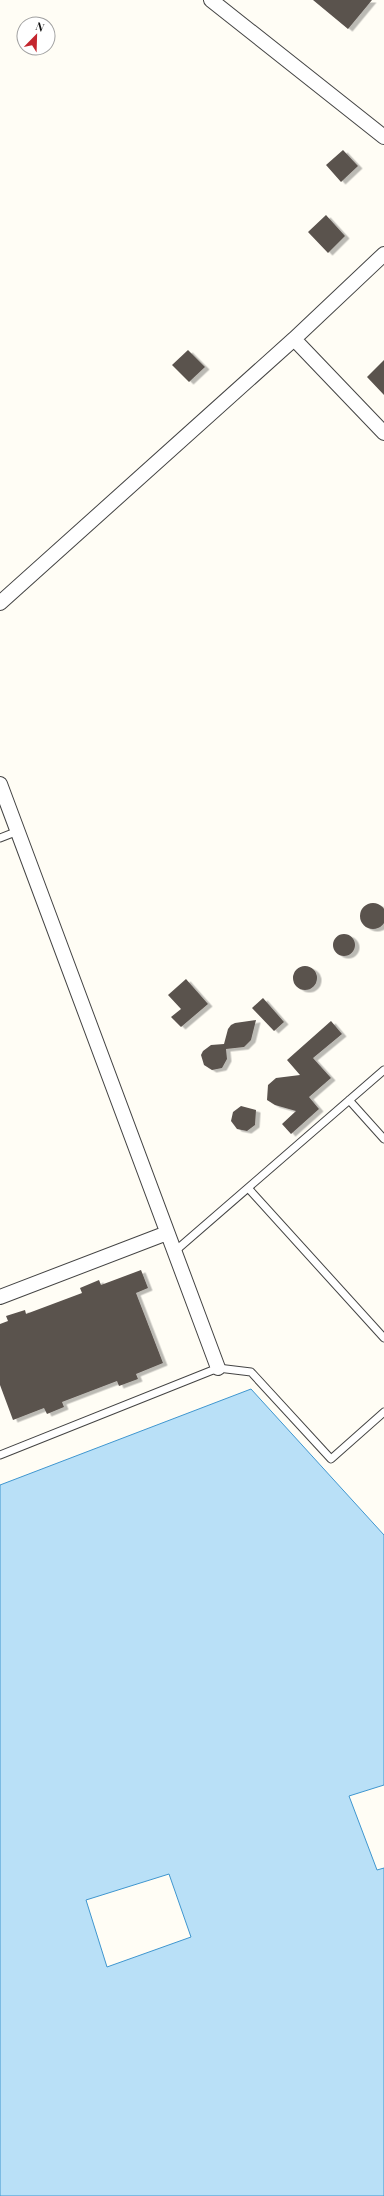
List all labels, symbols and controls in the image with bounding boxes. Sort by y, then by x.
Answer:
north arrow [16,16,56,56]
text: N [34,18,47,35]

